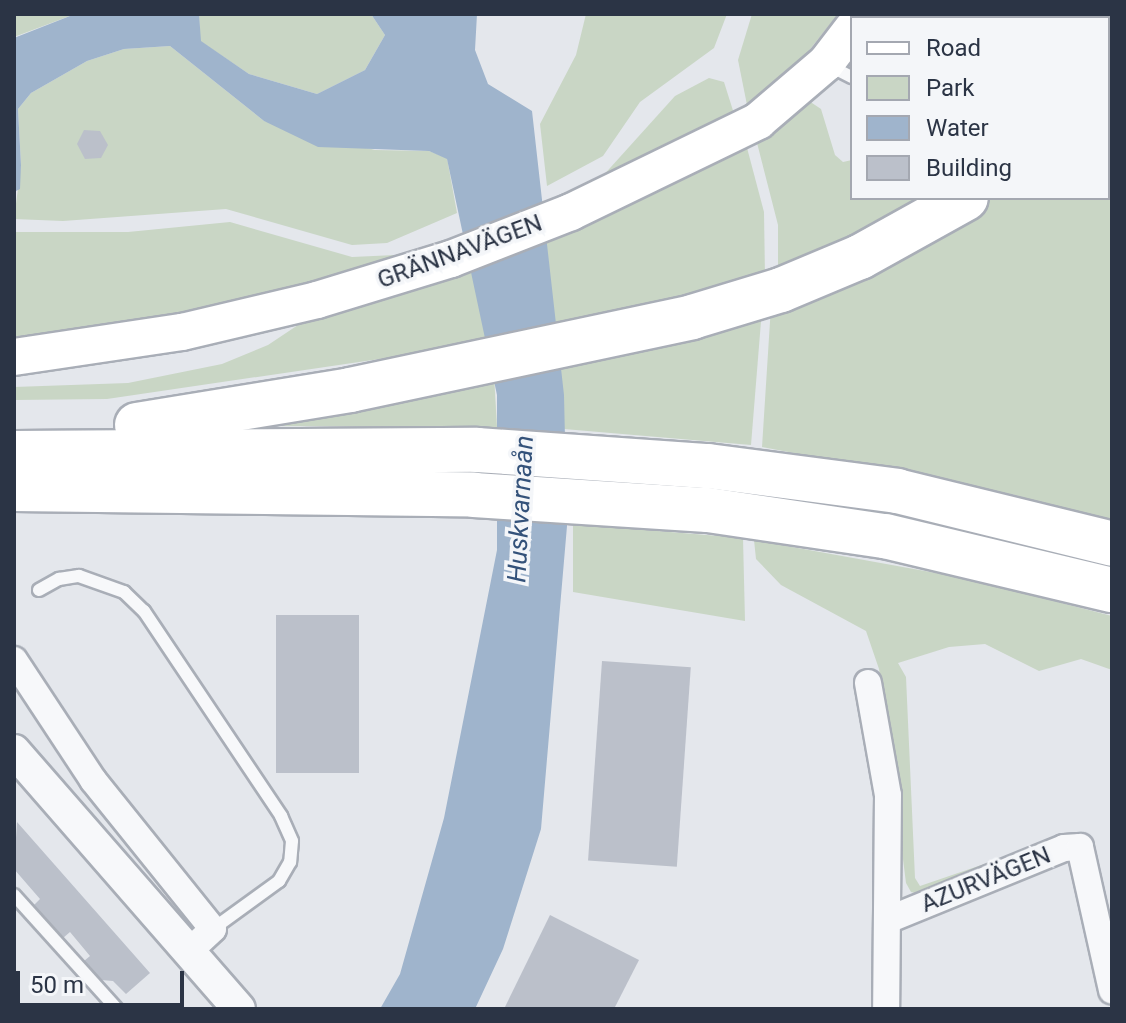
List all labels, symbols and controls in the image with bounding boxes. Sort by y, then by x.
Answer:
legend [850,16,1110,200]
text: Road [926,34,981,62]
text: Park [926,74,974,102]
text: Water [926,114,989,142]
text: Building [926,154,1012,182]
street label: GRÄNNAVÄGEN [374,209,546,295]
water label: Huskvarnaån [502,435,540,583]
street label: AZURVÄGEN [917,841,1055,919]
scale bar [20,955,188,1005]
text: 50 m [30,971,84,999]

